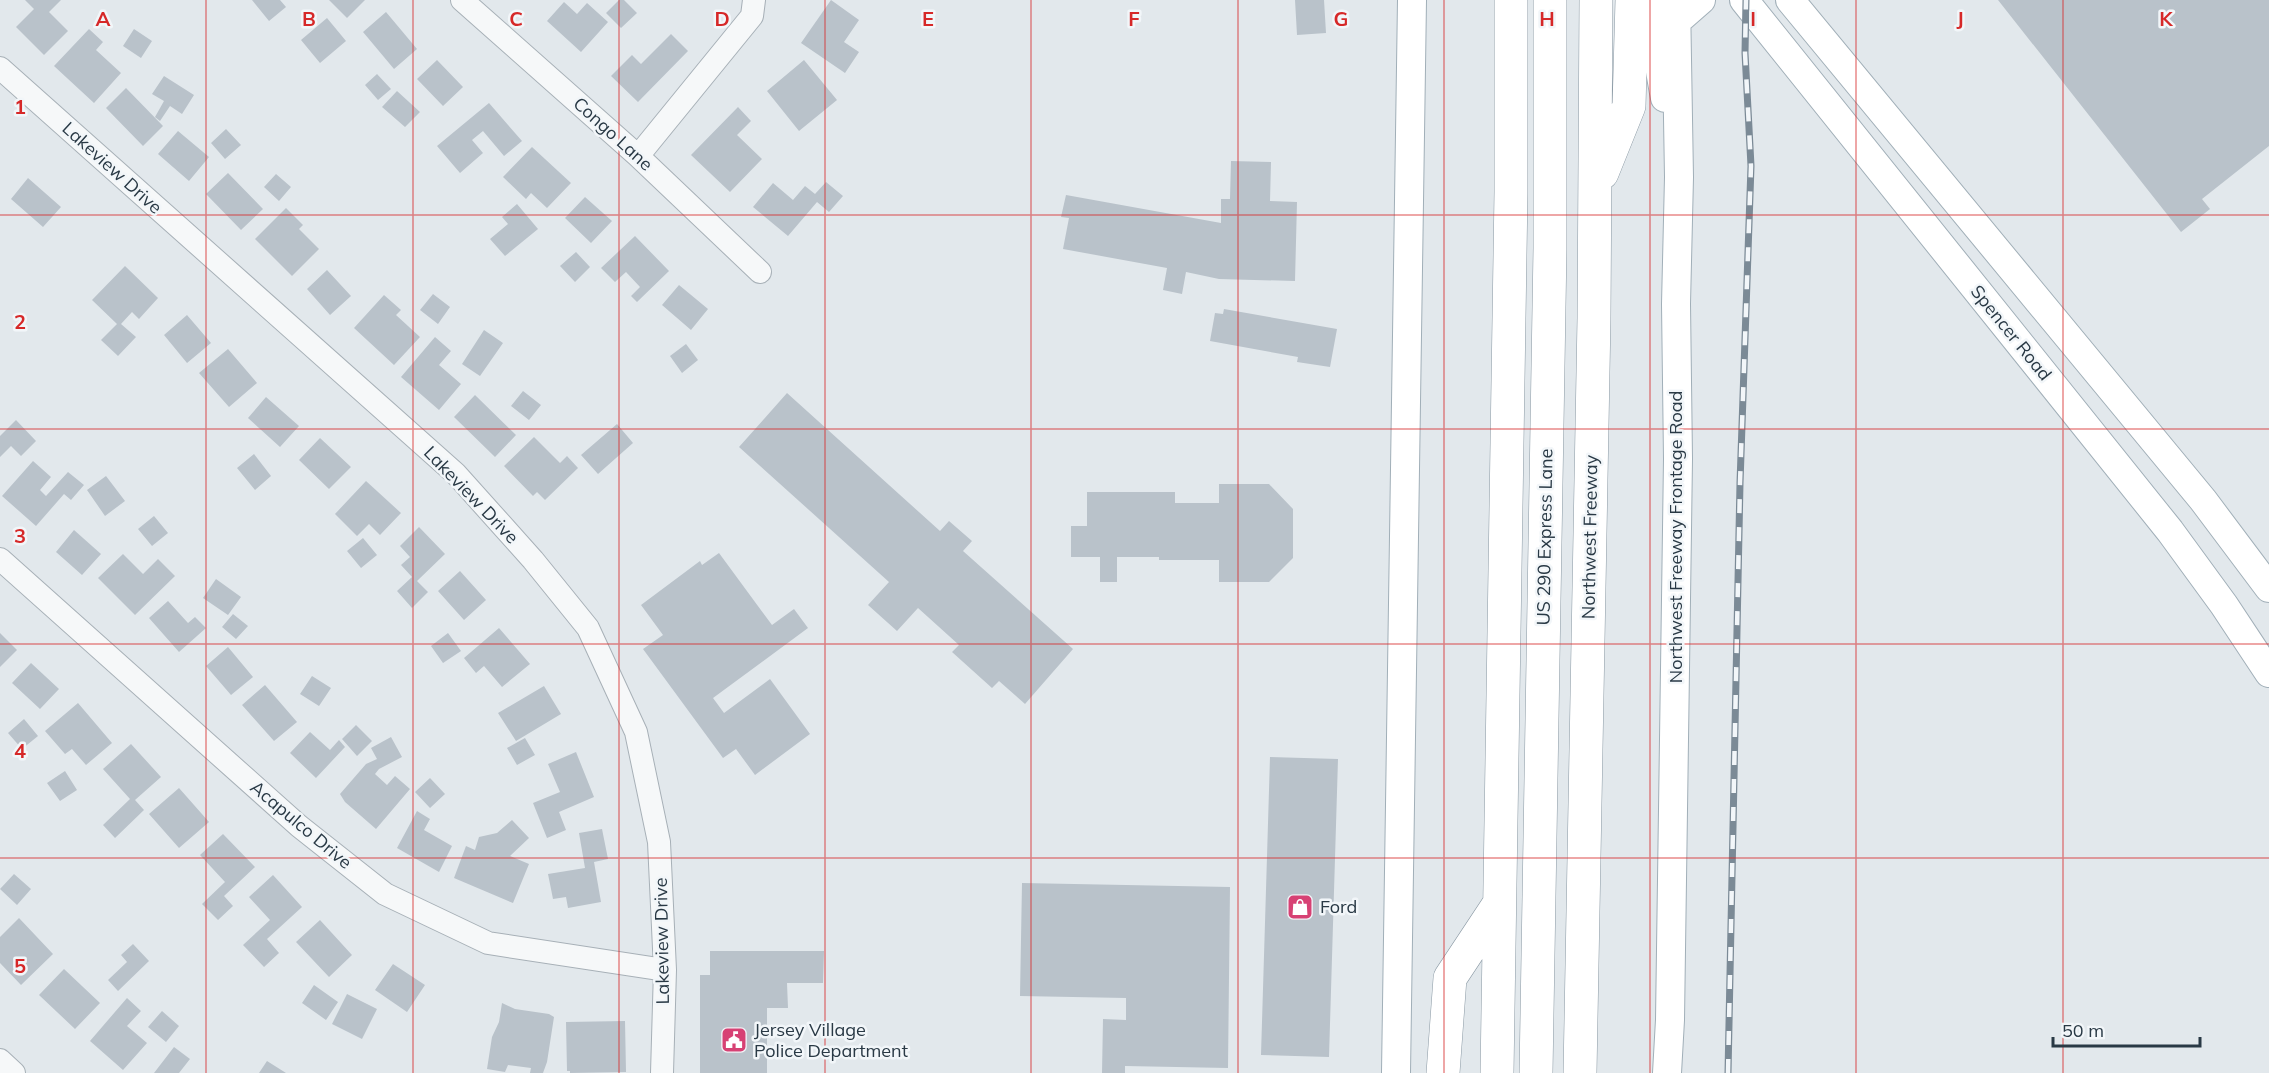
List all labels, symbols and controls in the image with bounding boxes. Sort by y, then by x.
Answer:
text: A [96,6,111,31]
text: B [302,6,316,31]
text: C [509,6,523,31]
text: D [714,6,730,31]
text: E [922,6,934,31]
text: F [1128,6,1140,31]
text: G [1334,6,1348,31]
text: H [1539,6,1555,31]
text: I [1750,6,1756,31]
text: J [1956,6,1964,31]
text: K [2159,6,2173,31]
street label: Congo Lane [569,92,658,175]
text: 1 [14,94,26,119]
street label: Lakeview Drive [58,117,167,219]
street label: Spencer Road [1966,280,2057,385]
text: 2 [14,309,26,334]
street label: Northwest Freeway Frontage Road [1664,391,1687,683]
street label: Lakeview Drive [419,441,524,548]
street label: US 290 Express Lane [1531,448,1558,626]
street label: Northwest Freeway [1577,454,1602,619]
text: 3 [14,523,26,548]
text: 4 [14,738,26,763]
street label: Acapulco Drive [246,775,357,874]
street label: Lakeview Drive [649,877,674,1005]
shop icon: Ford [1285,892,1315,922]
place label: Ford [1320,895,1357,918]
text: 5 [14,953,26,978]
scale bar [2053,1010,2200,1048]
place label: Jersey Village Police Department [754,1018,908,1062]
text: 50 m [2062,1019,2104,1042]
public building icon: Jersey Village Police Department [719,1025,749,1055]

